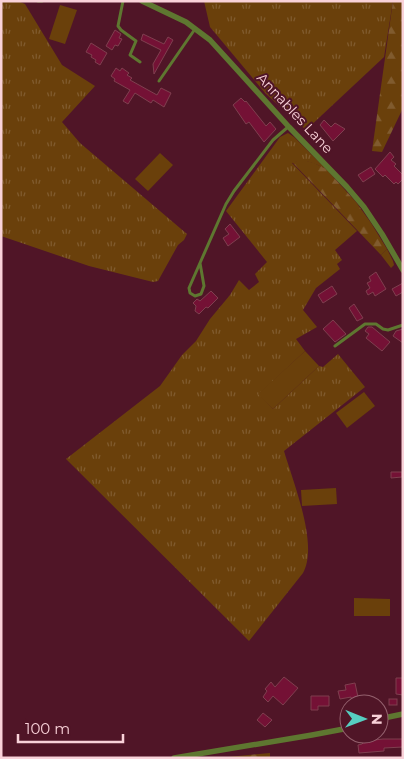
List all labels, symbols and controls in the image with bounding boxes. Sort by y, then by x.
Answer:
street label: Annables Lane [253,69,337,157]
north arrow [339,694,389,744]
scale bar [18,712,122,744]
text: N [368,713,386,725]
text: 100 m [25,719,70,738]

